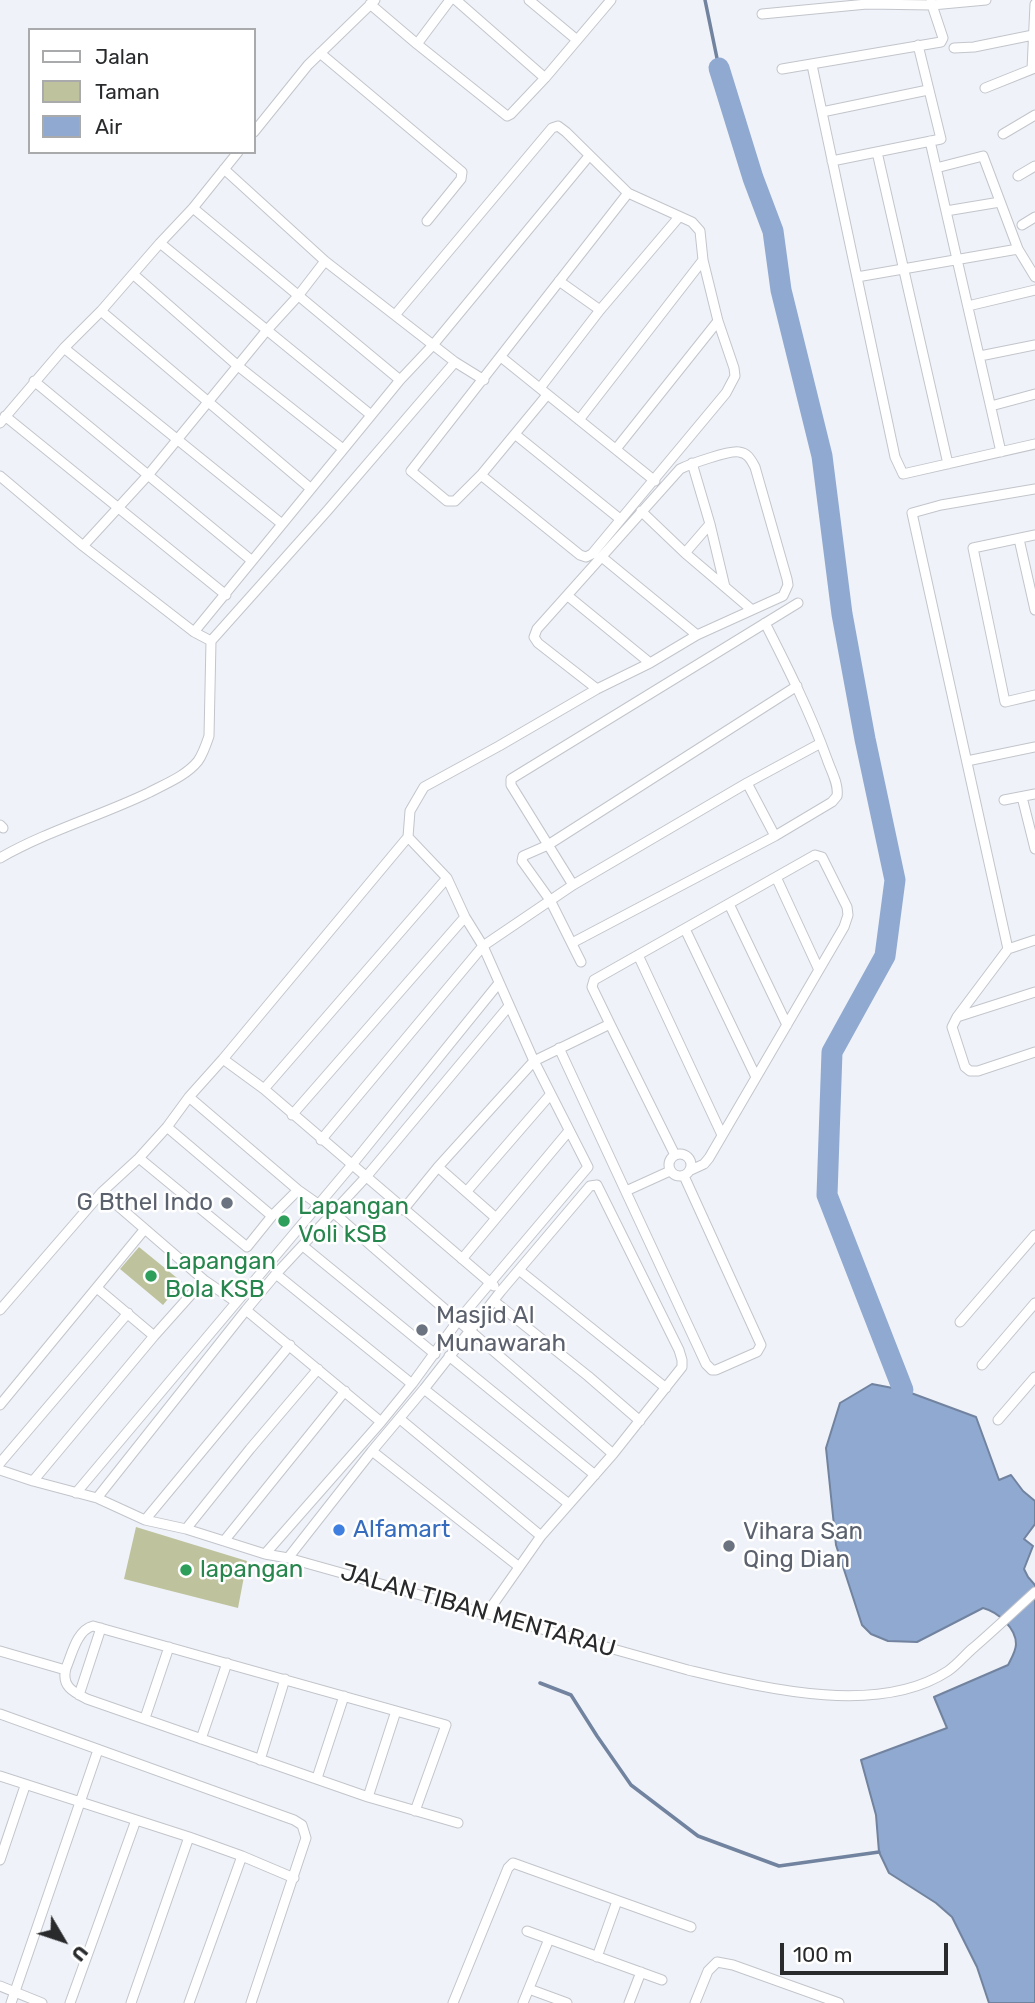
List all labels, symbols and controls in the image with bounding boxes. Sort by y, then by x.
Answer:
legend [28,28,256,154]
text: Jalan [95,44,149,69]
text: Taman [95,79,160,104]
text: Air [95,114,122,139]
place label: G Bthel Indo [76,1189,213,1217]
place label: Lapangan Voli kSB [298,1193,409,1249]
marker: G Bthel Indo [219,1195,235,1211]
marker: Lapangan Voli kSB [276,1213,292,1229]
place label: Lapangan Bola KSB [165,1248,276,1304]
marker: Lapangan Bola KSB [143,1268,159,1284]
place label: Masjid Al Munawarah [436,1302,566,1358]
marker: Masjid Al Munawarah [414,1322,430,1338]
place label: Alfamart [353,1516,450,1544]
place label: Vihara San Qing Dian [743,1518,863,1574]
marker: Alfamart [331,1522,347,1538]
marker: Vihara San Qing Dian [721,1538,737,1554]
place label: lapangan [200,1556,303,1584]
street label: JALAN TIBAN MENTARAU [337,1558,619,1664]
marker: lapangan [178,1562,194,1578]
north arrow [28,1905,98,1975]
scale bar [783,1930,951,1974]
text: U [66,1941,93,1966]
text: 100 m [793,1942,852,1967]

